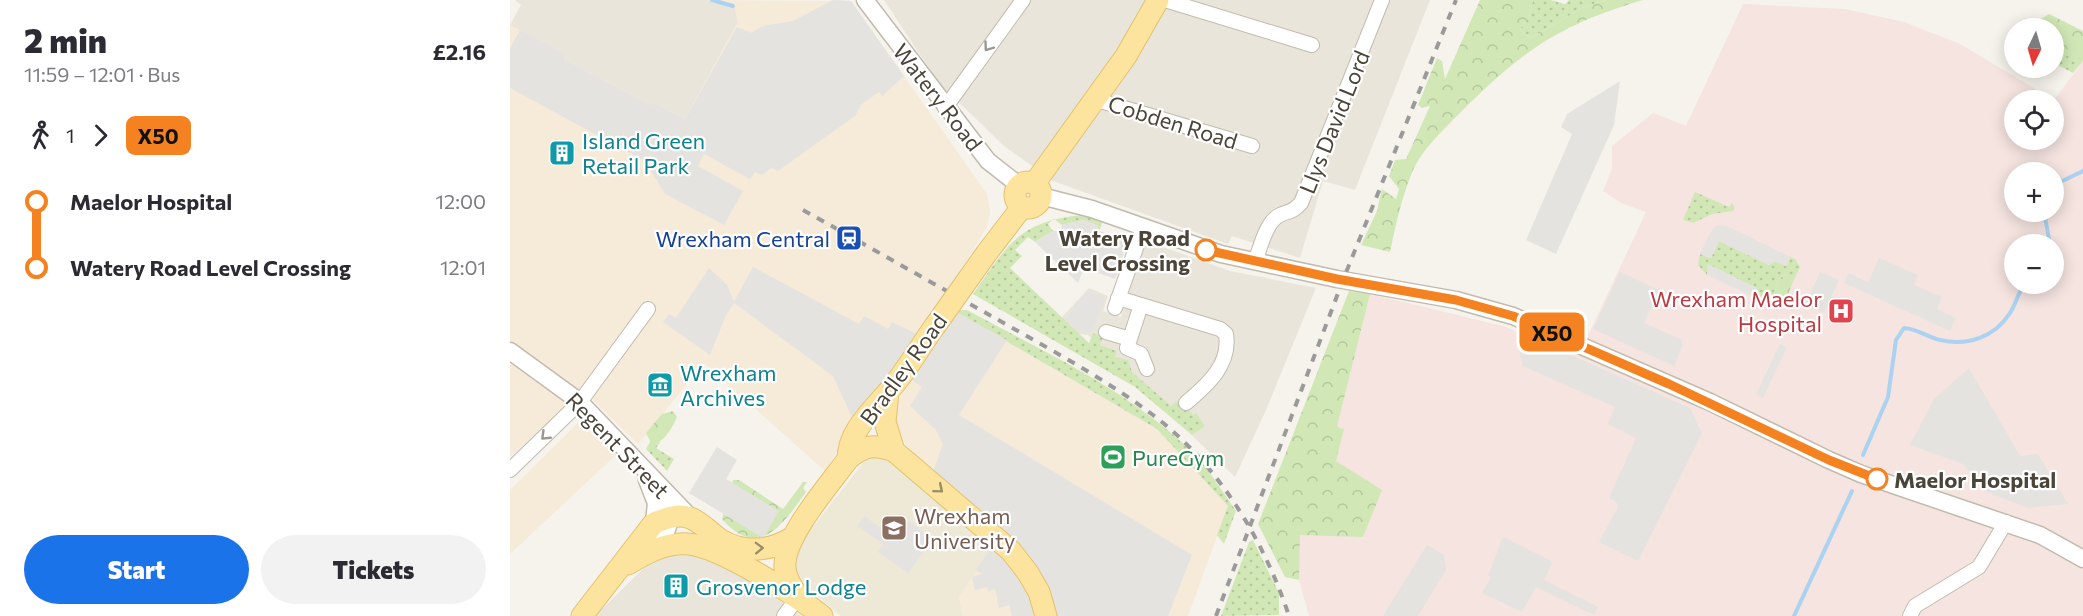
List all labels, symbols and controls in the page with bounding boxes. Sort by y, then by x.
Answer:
north arrow [2004,18,2064,78]
map controls [2004,18,2064,294]
text: 2 min [24,19,107,60]
text: £2.16 [432,38,486,65]
street label: Watery Road [888,38,988,156]
one-way arrow [984,41,995,52]
street label: Llys David Lord [1293,47,1375,197]
text: 11:59 – 12:01 · Bus [24,62,180,86]
street label: Cobden Road [1105,90,1241,154]
button: locate [2004,90,2064,150]
icon: walk [24,119,57,152]
icon: forward [84,119,117,152]
text: 1 [66,123,75,147]
text: X50 [138,123,179,148]
place label: Island Green Retail Park [582,127,705,179]
building icon: Island Green Retail Park [547,138,577,168]
button: + [2004,162,2064,222]
text: Maelor Hospital [70,188,232,215]
text: 12:00 [436,189,486,213]
station icon: Wrexham Central [834,223,864,253]
place label: Watery Road Level Crossing [1045,224,1190,276]
place label: Wrexham Central [655,225,830,252]
button: − [2004,234,2064,294]
marker: Watery Road Level Crossing [1195,239,1217,261]
text: Watery Road Level Crossing [70,254,351,281]
text: 12:01 [440,255,486,279]
place label: Wrexham Maelor Hospital [1650,285,1822,337]
hospital icon: Wrexham Maelor Hospital [1826,296,1856,326]
street label: Bradley Road [854,308,952,430]
line badge: X50 [1518,312,1586,352]
text: X50 [1531,320,1573,345]
place label: Wrexham Archives [680,359,776,411]
museum icon: Wrexham Archives [645,370,675,400]
street label: Regent Street [561,386,675,504]
one-way arrow [542,429,552,440]
sports icon: PureGym [1098,442,1128,472]
place label: PureGym [1132,444,1224,471]
place label: Maelor Hospital [1894,466,2056,493]
marker: Maelor Hospital [1866,468,1888,490]
one-way arrow [932,482,943,493]
place label: Wrexham University [914,502,1015,554]
school or university icon: Wrexham University [879,513,909,543]
button: Start [24,535,249,604]
button: Tickets [261,535,486,604]
one-way arrow [755,542,764,555]
building icon: Grosvenor Lodge [661,571,691,601]
place label: Grosvenor Lodge [696,573,866,600]

